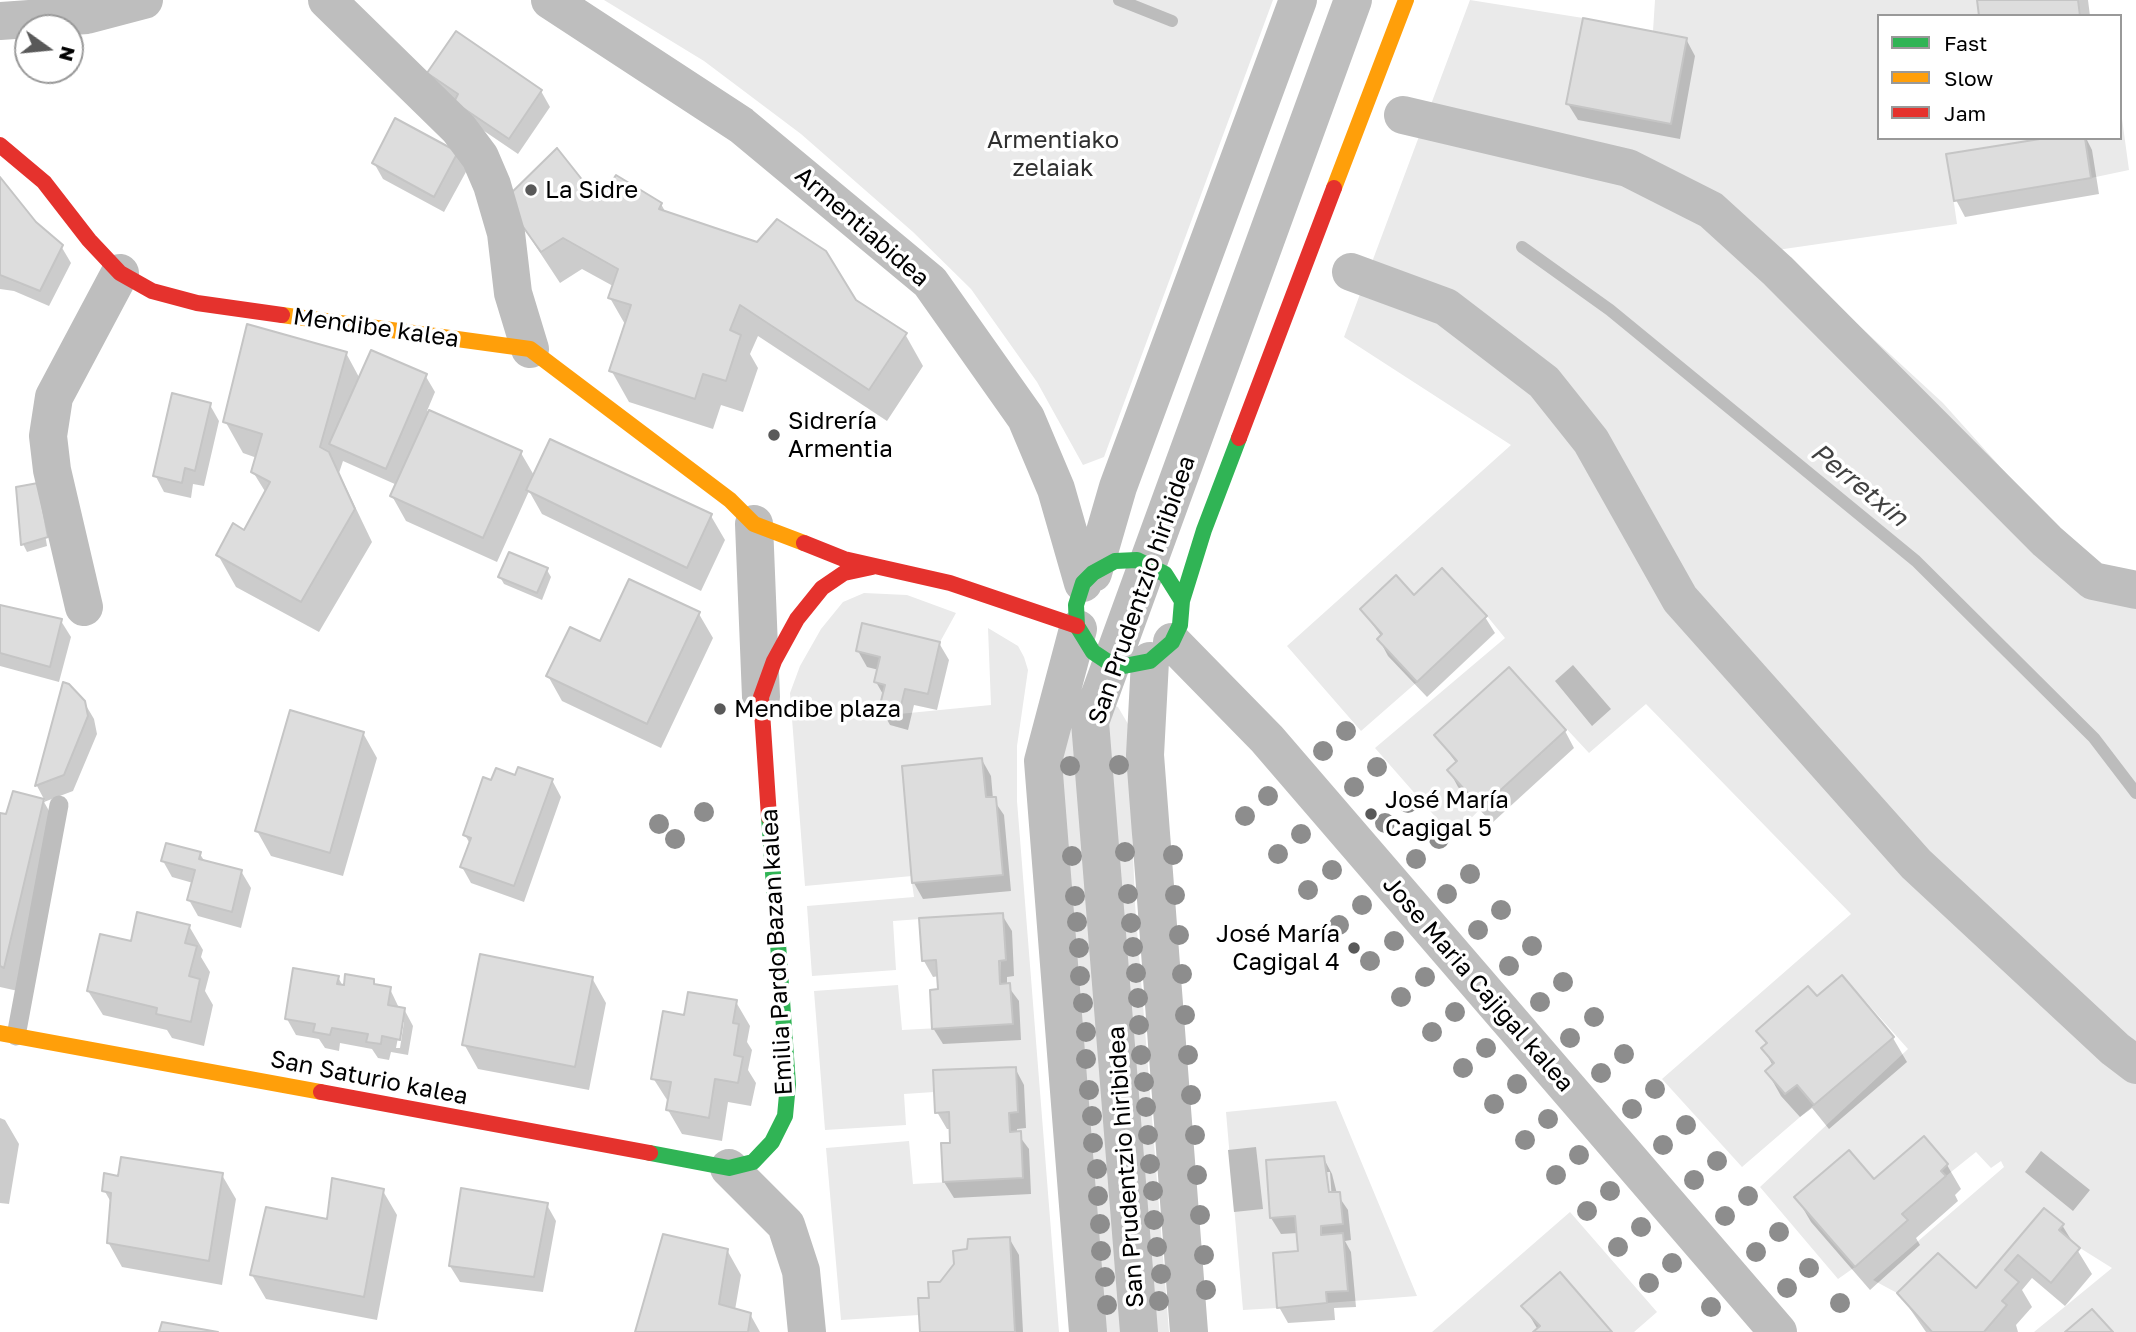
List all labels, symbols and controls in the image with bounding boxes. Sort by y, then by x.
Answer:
north arrow [14,14,84,84]
legend [1877,14,2122,140]
text: Fast [1944,30,1987,56]
text: N [55,44,81,64]
text: Slow [1944,65,1993,91]
text: Jam [1944,100,1986,126]
park label: Armentiako zelaiak [987,126,1119,182]
street label: Armentiabidea [789,161,935,293]
place label: La Sidre [545,176,638,204]
marker: La Sidre [523,182,539,198]
street label: Mendibe kalea [291,302,461,354]
place label: Sidrería Armentia [788,407,893,463]
marker: Sidrería Armentia [766,427,782,443]
water label: Perretxin [1804,437,1914,533]
street label: San Prudentzio hiribidea [1082,452,1202,728]
place label: Mendibe plaza [734,695,901,723]
marker: Mendibe plaza [712,701,728,717]
place label: José María Cagigal 5 [1385,786,1509,842]
marker: José María Cagigal 5 [1363,806,1379,822]
street label: Emilia Pardo Bazan kalea [755,808,799,1096]
street label: Jose Maria Cajigal kalea [1376,870,1580,1098]
place label: José María Cagigal 4 [1216,920,1340,976]
marker: José María Cagigal 4 [1346,940,1362,956]
street label: San Prudentzio hiribidea [1102,1025,1150,1309]
street label: San Saturio kalea [268,1045,470,1111]

